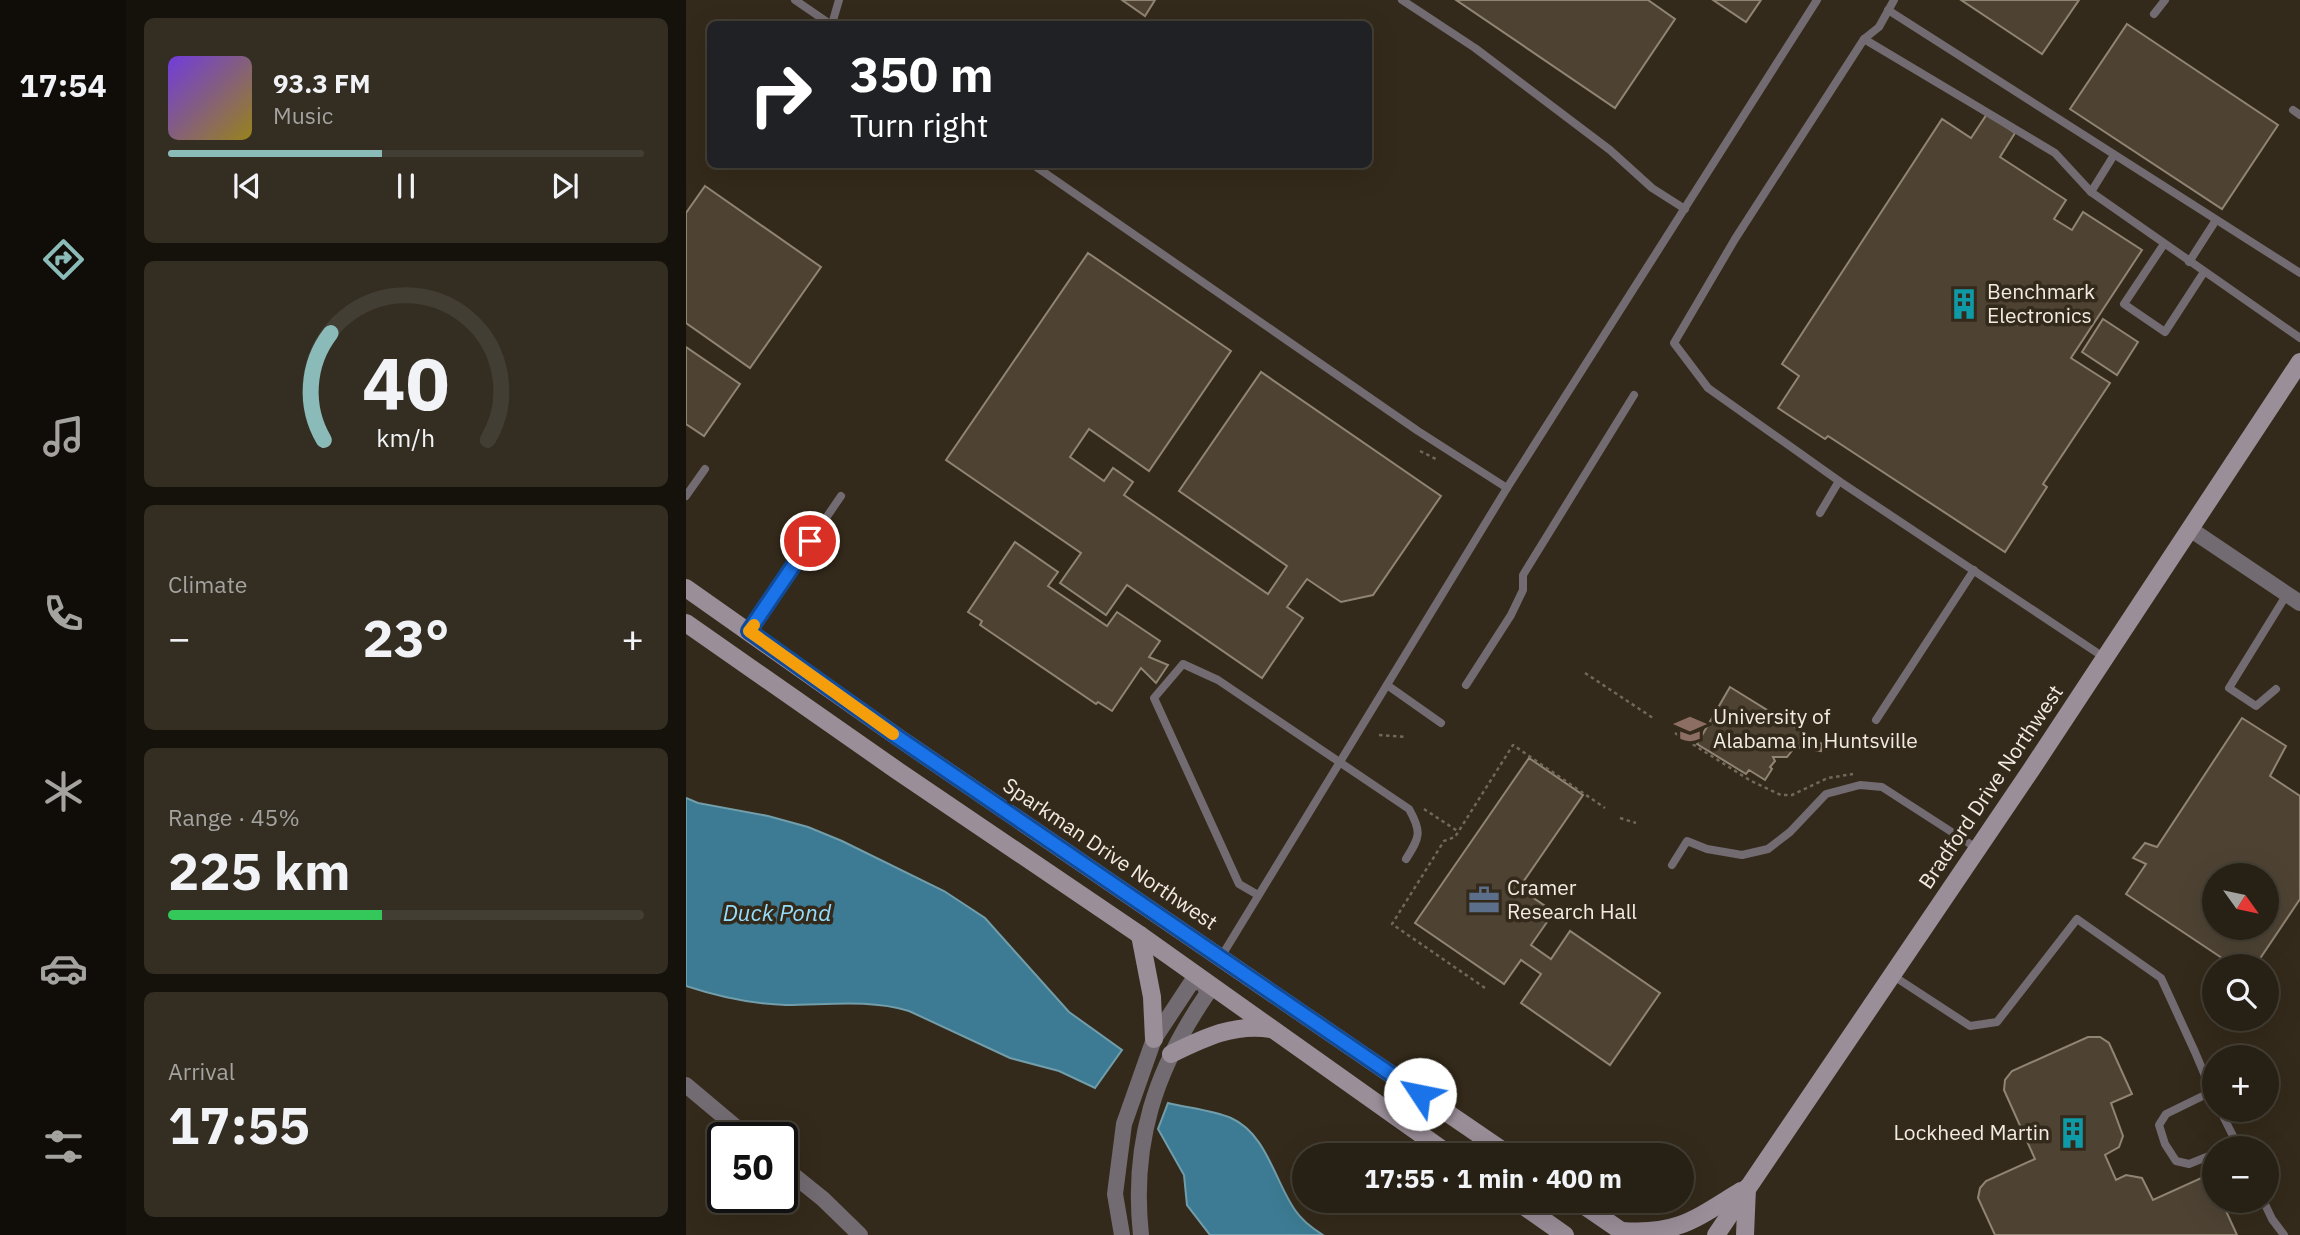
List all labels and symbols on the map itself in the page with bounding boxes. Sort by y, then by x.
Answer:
place label: Benchmark Electronics [1987,277,2095,329]
building icon: Benchmark Electronics [1947,287,1981,321]
pin [780,511,840,571]
street label: Bradford Drive Northwest [1911,679,2069,894]
place label: University of Alabama in Huntsville [1713,702,1918,754]
school or university icon: University of Alabama in Huntsville [1673,712,1707,746]
street label: Sparkman Drive Northwest [998,771,1223,936]
north arrow [2202,863,2278,940]
place label: Cramer Research Hall [1507,873,1637,925]
office icon: Cramer Research Hall [1467,883,1501,917]
water label: Duck Pond [723,897,832,927]
position arrow [1383,1057,1457,1131]
building icon: Lockheed Martin [2056,1116,2090,1150]
place label: Lockheed Martin [1894,1118,2050,1146]
speed limit sign: 50 [707,1122,798,1213]

